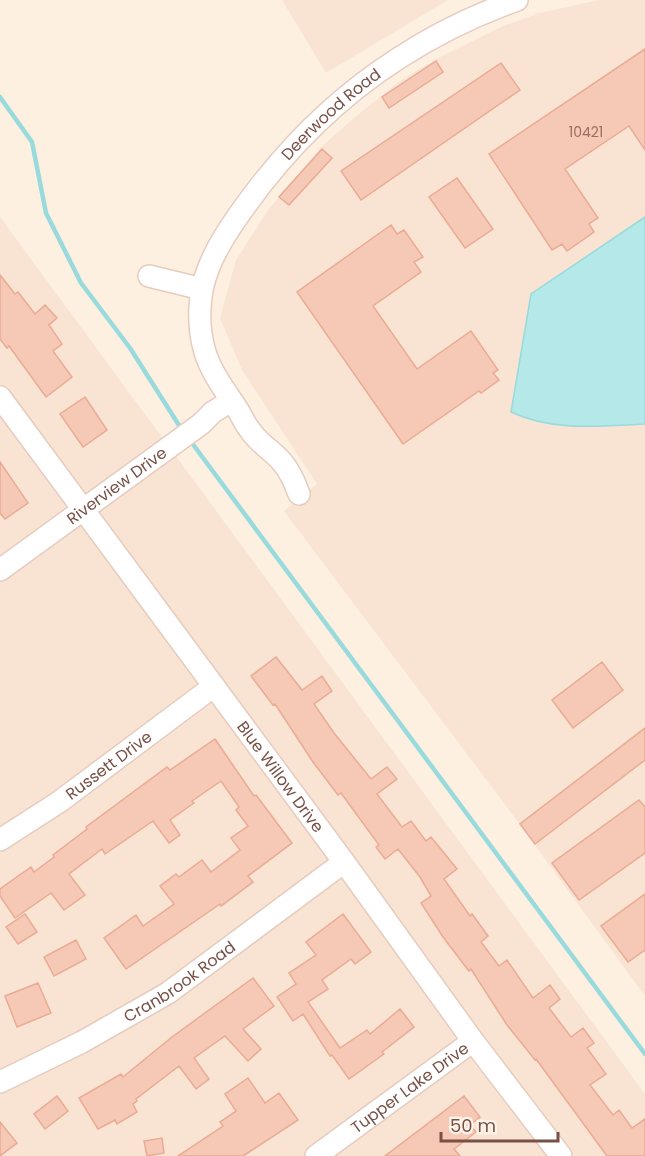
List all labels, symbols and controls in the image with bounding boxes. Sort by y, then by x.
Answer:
street label: Deerwood Road [275,63,385,165]
house number: 10421 [569,122,603,142]
street label: Riverview Drive [62,441,171,530]
street label: Blue Willow Drive [232,716,330,837]
street label: Russett Drive [60,725,157,805]
street label: Cranbrook Road [119,935,240,1028]
street label: Tupper Lake Drive [346,1036,473,1138]
scale bar [441,1105,558,1143]
text: 50 m [450,1113,496,1138]

